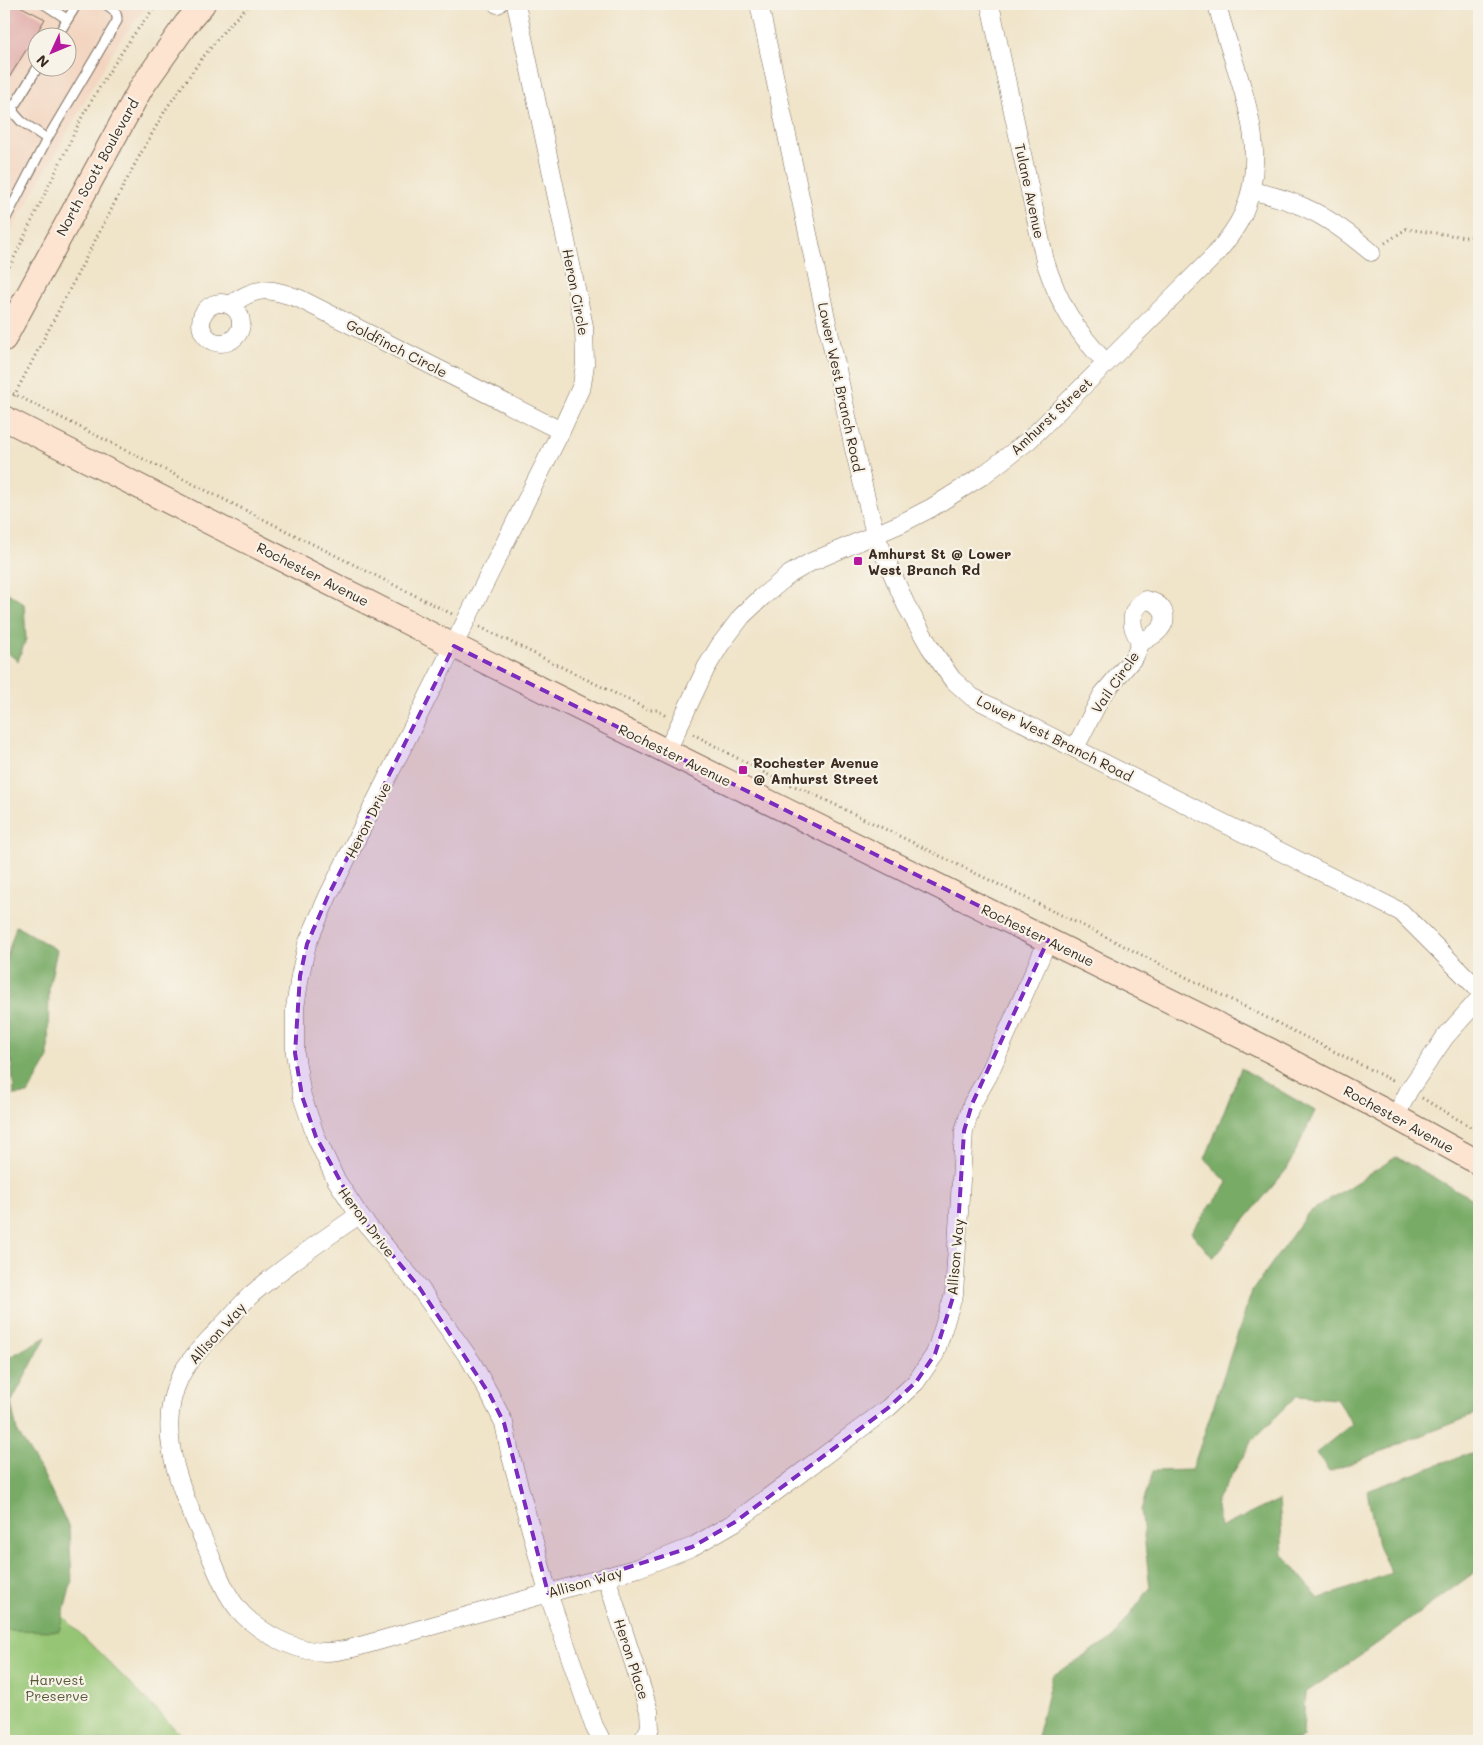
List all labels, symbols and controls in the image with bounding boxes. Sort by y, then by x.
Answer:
north arrow [28,28,78,78]
text: N [32,51,53,72]
street label: North Scott Boulevard [51,95,143,239]
street label: Tulane Avenue [1011,142,1049,240]
street label: Heron Circle [558,247,594,337]
street label: Lower West Branch Road [814,301,868,474]
street label: Goldfinch Circle [343,314,451,382]
street label: Amhurst Street [1006,373,1096,459]
street label: Rochester Avenue [254,537,372,611]
place label: Amhurst St @ Lower West Branch Rd [868,544,1011,579]
marker: Amhurst St @ Lower West Branch Rd [852,555,864,567]
street label: Vail Circle [1087,647,1143,717]
street label: Lower West Branch Road [974,690,1136,786]
street label: Rochester Avenue [615,719,735,791]
place label: Rochester Avenue @ Amhurst Street [753,753,879,788]
marker: Rochester Avenue @ Amhurst Street [737,764,749,776]
street label: Heron Drive [341,779,395,861]
street label: Rochester Avenue [978,899,1098,971]
street label: Rochester Avenue [1340,1081,1458,1157]
street label: Heron Drive [334,1183,400,1261]
street label: Allison Way [942,1218,968,1296]
street label: Allison Way [184,1298,250,1368]
street label: Allison Way [546,1562,624,1602]
street label: Heron Place [610,1616,654,1702]
park label: Harvest Preserve [26,1670,88,1705]

